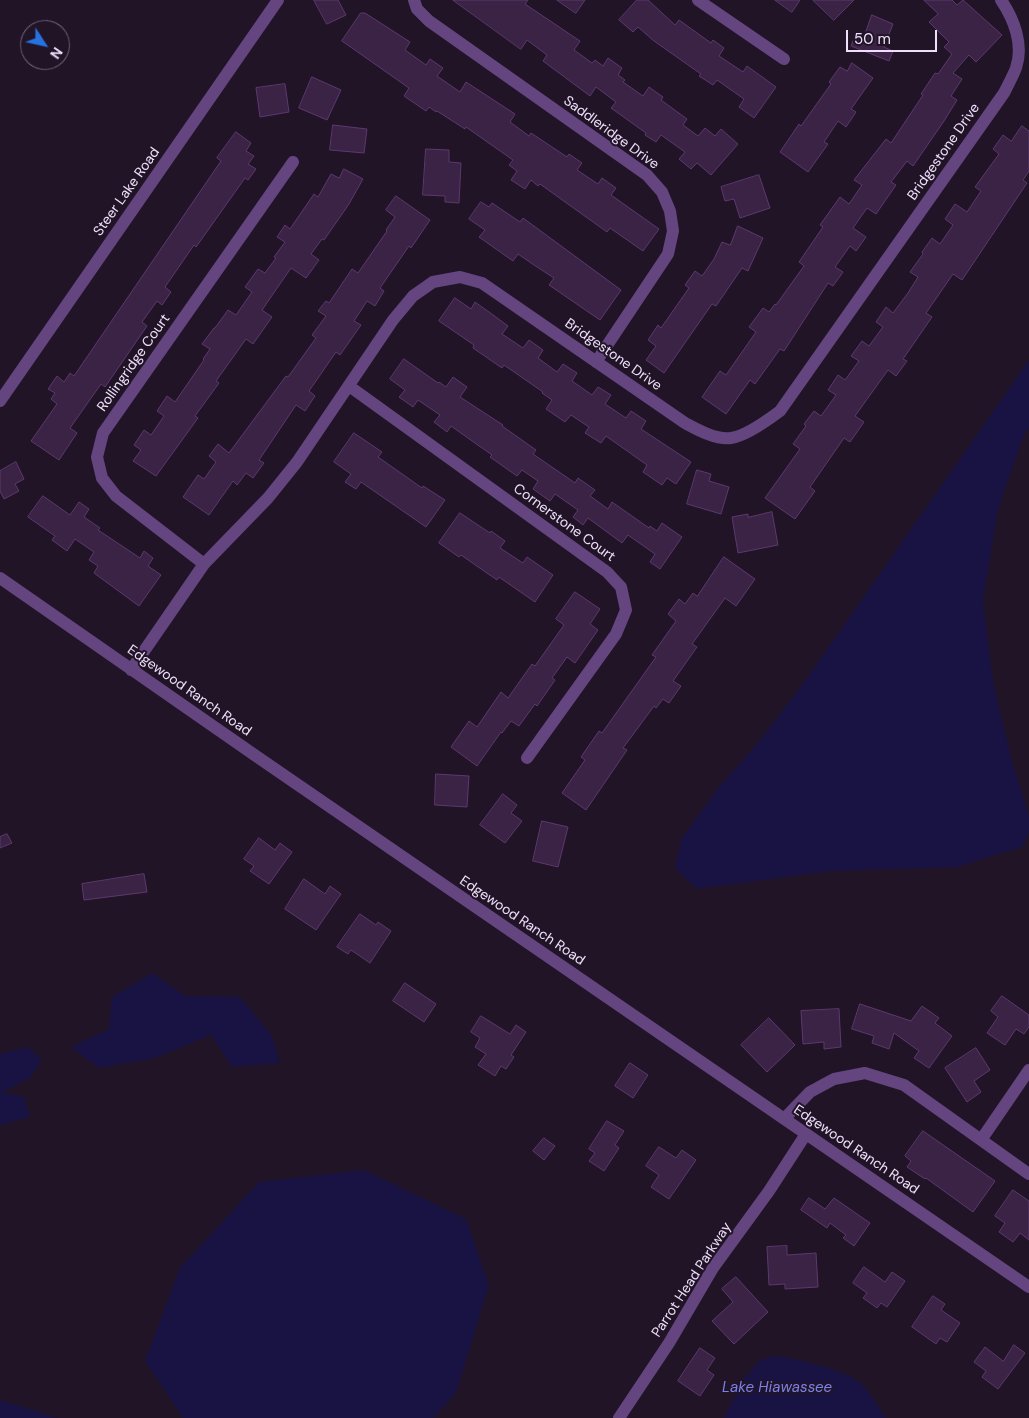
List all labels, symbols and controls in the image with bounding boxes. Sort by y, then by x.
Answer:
north arrow [20,20,70,70]
scale bar [849,20,940,52]
text: 50 m [854,29,891,49]
text: N [46,44,67,62]
street label: Saddleridge Drive [560,93,662,173]
street label: Bridgestone Drive [904,100,984,204]
street label: Steer Lake Road [90,145,164,239]
street label: Rollingridge Court [94,311,174,415]
street label: Bridgestone Drive [561,315,665,395]
street label: Cornerstone Court [510,480,618,566]
street label: Edgewood Ranch Road [124,642,254,740]
street label: Edgewood Ranch Road [456,873,588,969]
street label: Edgewood Ranch Road [790,1102,922,1198]
street label: Parrot Head Parkway [649,1219,735,1341]
water label: Lake Hiawassee [722,1379,832,1397]

